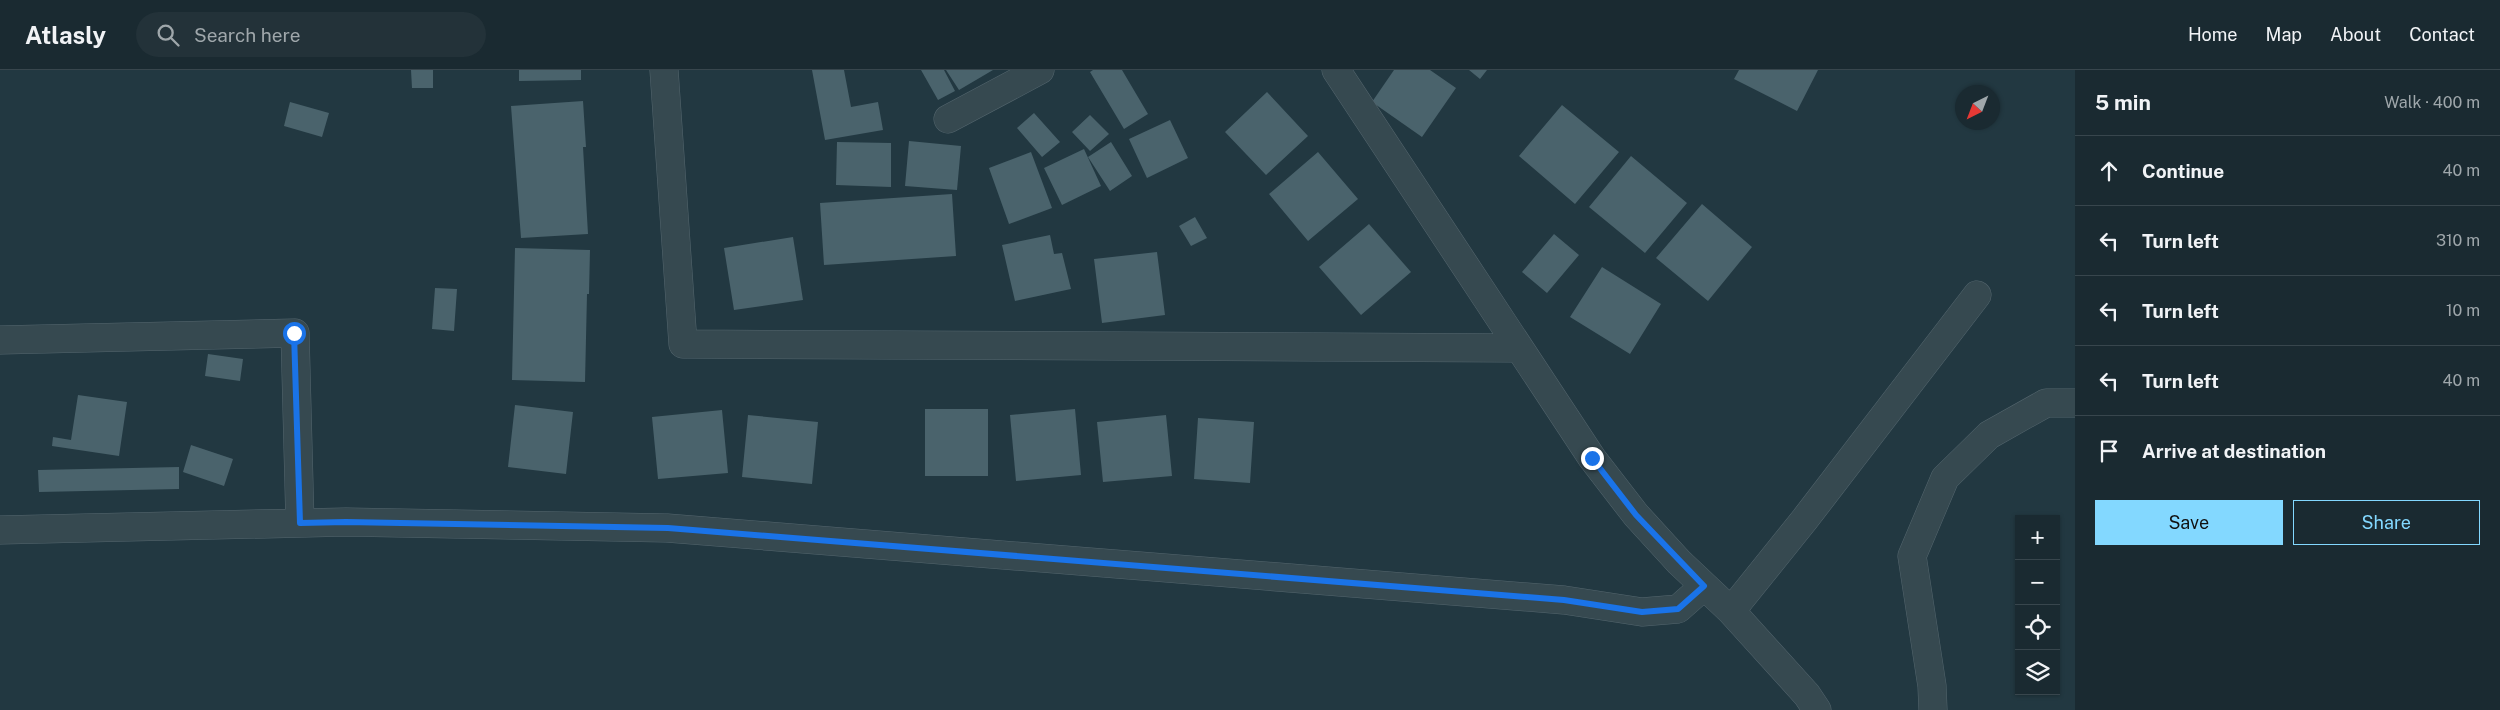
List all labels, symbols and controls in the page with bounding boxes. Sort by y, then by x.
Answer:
search box [136,12,486,57]
text: Atlasly [25,21,106,49]
icon: search [154,21,182,49]
text: Search here [194,24,301,46]
text: Home [2188,24,2238,45]
text: Map [2266,24,2302,45]
text: About [2330,24,2381,45]
text: Contact [2409,24,2475,45]
north arrow [1955,85,2000,130]
text: 5 min [2095,90,2151,115]
text: Walk · 400 m [2384,93,2480,112]
icon: ahead [2095,157,2123,185]
text: Continue [2142,160,2224,182]
text: 40 m [2442,161,2480,180]
icon: left [2095,227,2123,255]
text: Turn left [2142,230,2219,252]
text: 310 m [2436,231,2480,250]
icon: left [2095,297,2123,325]
text: Turn left [2142,300,2219,322]
text: 10 m [2446,301,2480,320]
route start [283,322,306,345]
icon: left [2095,367,2123,395]
text: Turn left [2142,370,2219,392]
text: 40 m [2442,371,2480,390]
icon: arrive [2095,437,2123,465]
text: Arrive at destination [2142,440,2326,462]
route end [1581,447,1604,470]
button: Save [2095,500,2283,545]
button: Share [2293,500,2480,545]
map controls [2015,515,2060,695]
button: + [2015,515,2060,560]
button: − [2015,560,2060,605]
button: locate [2015,605,2060,650]
button: layers [2015,650,2060,695]

